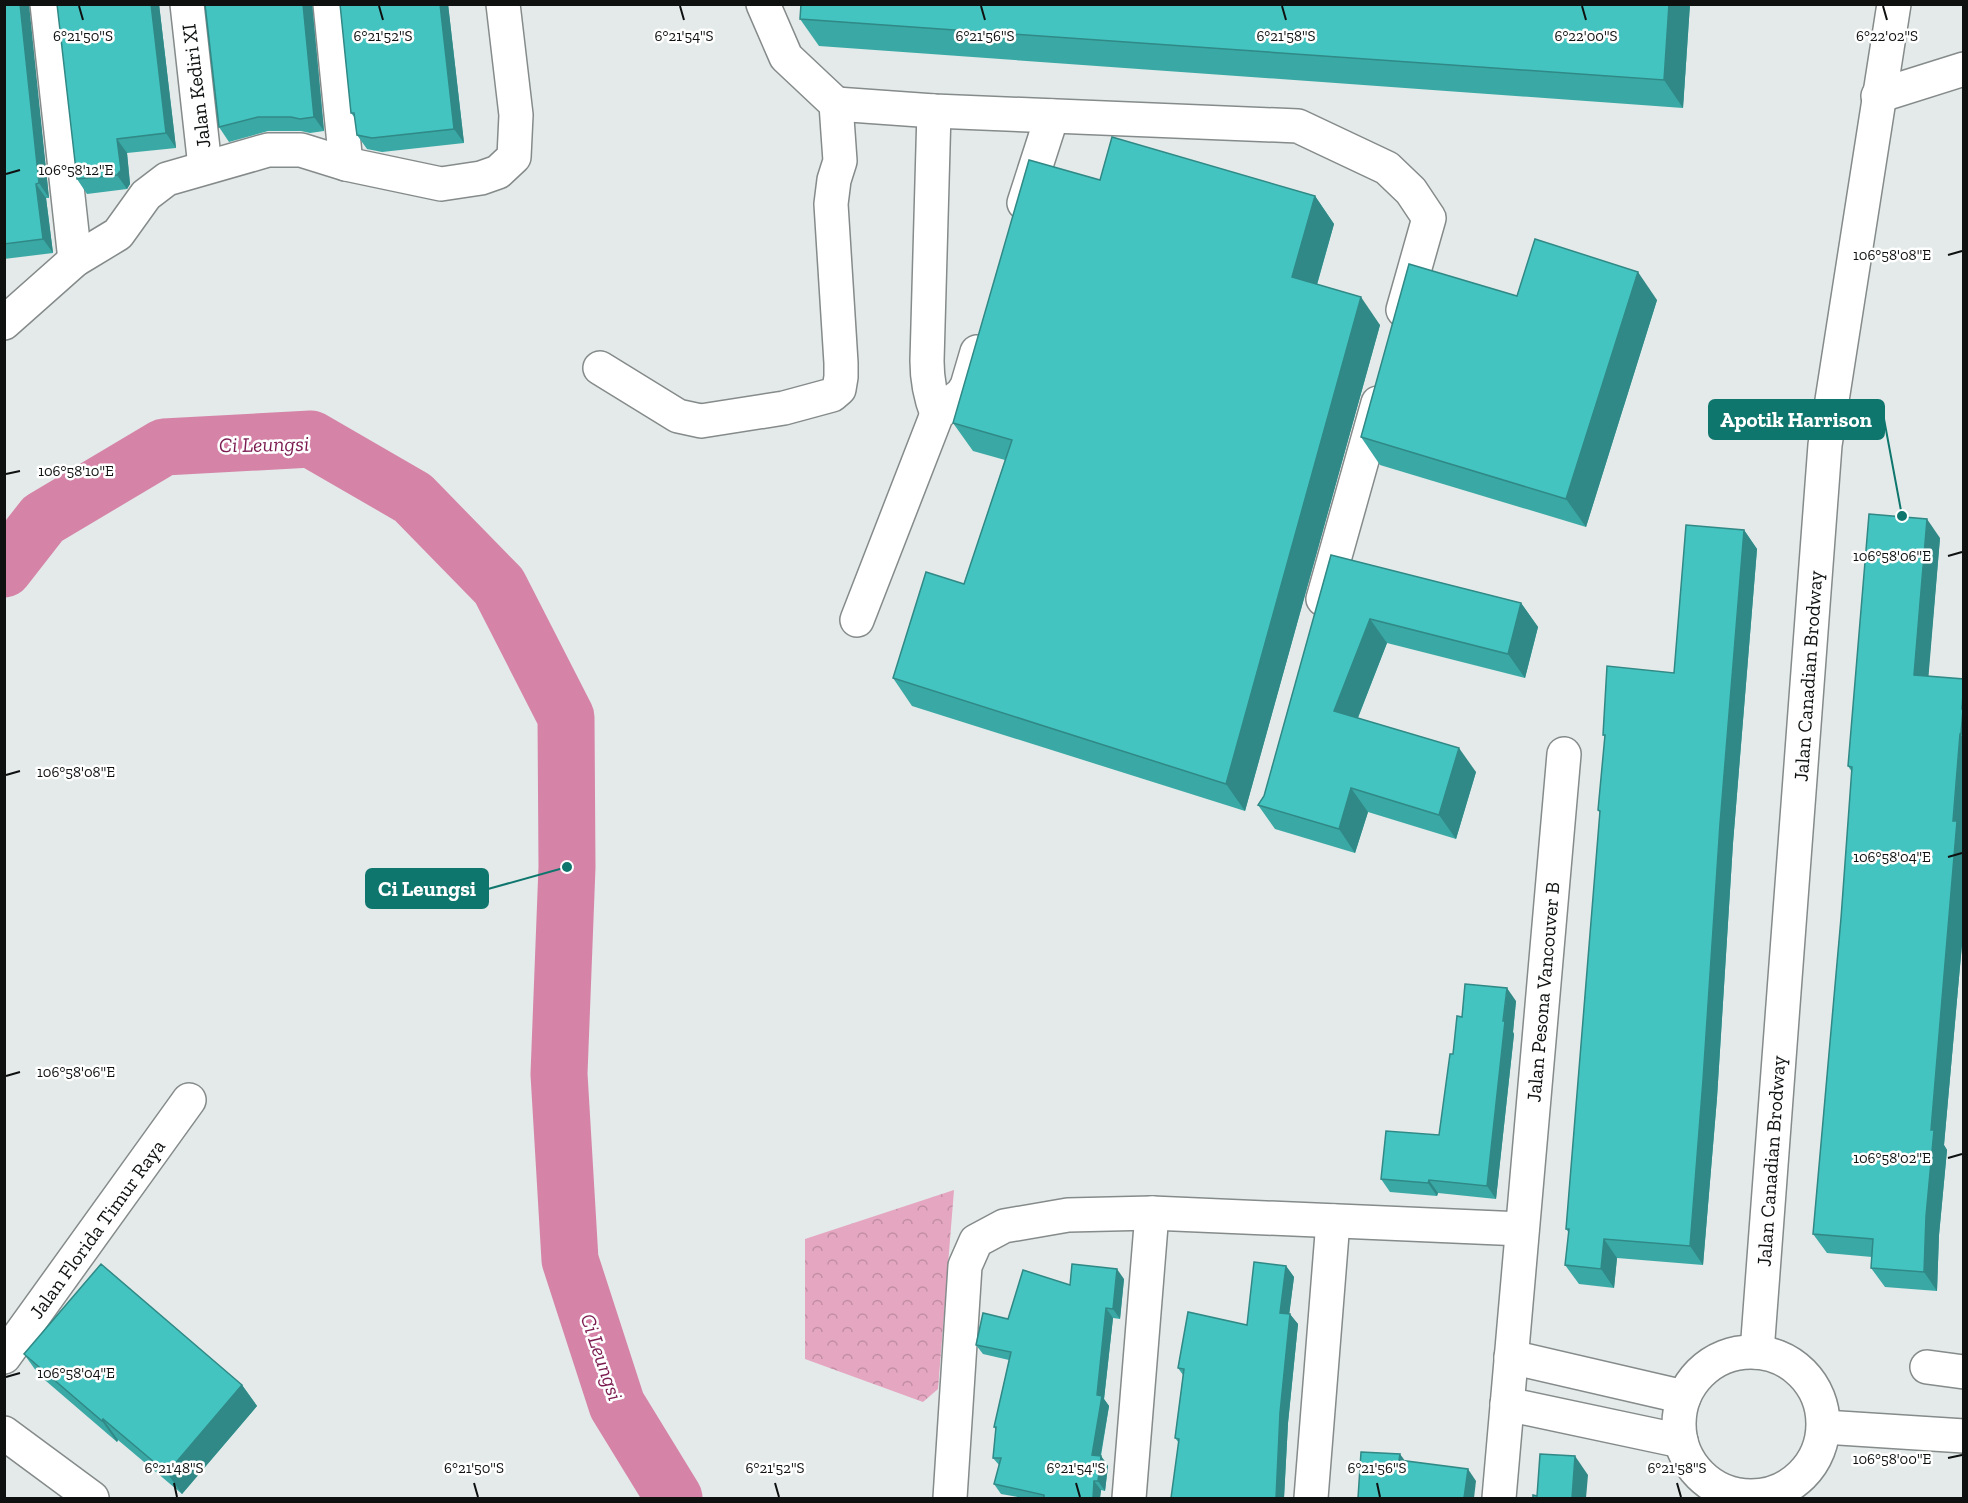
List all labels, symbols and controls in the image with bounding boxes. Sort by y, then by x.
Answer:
street label: Jalan Kediri XI [176,23,216,149]
text: 6°21'50"S [53,27,113,45]
text: 6°21'52"S [354,27,412,45]
text: 6°21'54"S [655,27,713,45]
text: 6°21'56"S [955,27,1015,45]
text: 6°21'58"S [1256,27,1316,45]
text: 6°22'00"S [1554,27,1618,45]
text: 6°22'02"S [1856,27,1918,45]
text: 106°58'12"E [39,161,114,179]
text: 106°58'08"E [1853,246,1931,264]
callout: Apotik Harrison [1709,400,1884,439]
text: Apotik Harrison [1720,407,1872,432]
water label: Ci Leungsi [219,431,309,457]
text: 106°58'10"E [38,462,114,480]
text: 106°58'06"E [1853,547,1931,565]
street label: Jalan Canadian Brodway [1789,569,1827,782]
text: 106°58'08"E [37,763,115,781]
text: 106°58'04"E [1853,848,1931,866]
callout: Ci Leungsi [366,869,488,908]
text: Ci Leungsi [378,876,476,901]
street label: Jalan Pesona Vancouver B [1521,881,1565,1103]
street label: Jalan Canadian Brodway [1752,1054,1790,1267]
text: 106°58'06"E [37,1063,115,1081]
street label: Jalan Florida Timur Raya [24,1135,170,1323]
text: 106°58'02"E [1853,1149,1931,1167]
water label: Ci Leungsi [575,1310,629,1404]
text: 106°58'04"E [37,1364,115,1382]
text: 106°58'00"E [1853,1450,1931,1468]
text: 6°21'48"S [144,1459,204,1477]
text: 6°21'50"S [444,1459,504,1477]
text: 6°21'52"S [746,1459,804,1477]
text: 6°21'54"S [1047,1459,1105,1477]
text: 6°21'56"S [1347,1459,1407,1477]
text: 6°21'58"S [1647,1459,1707,1477]

